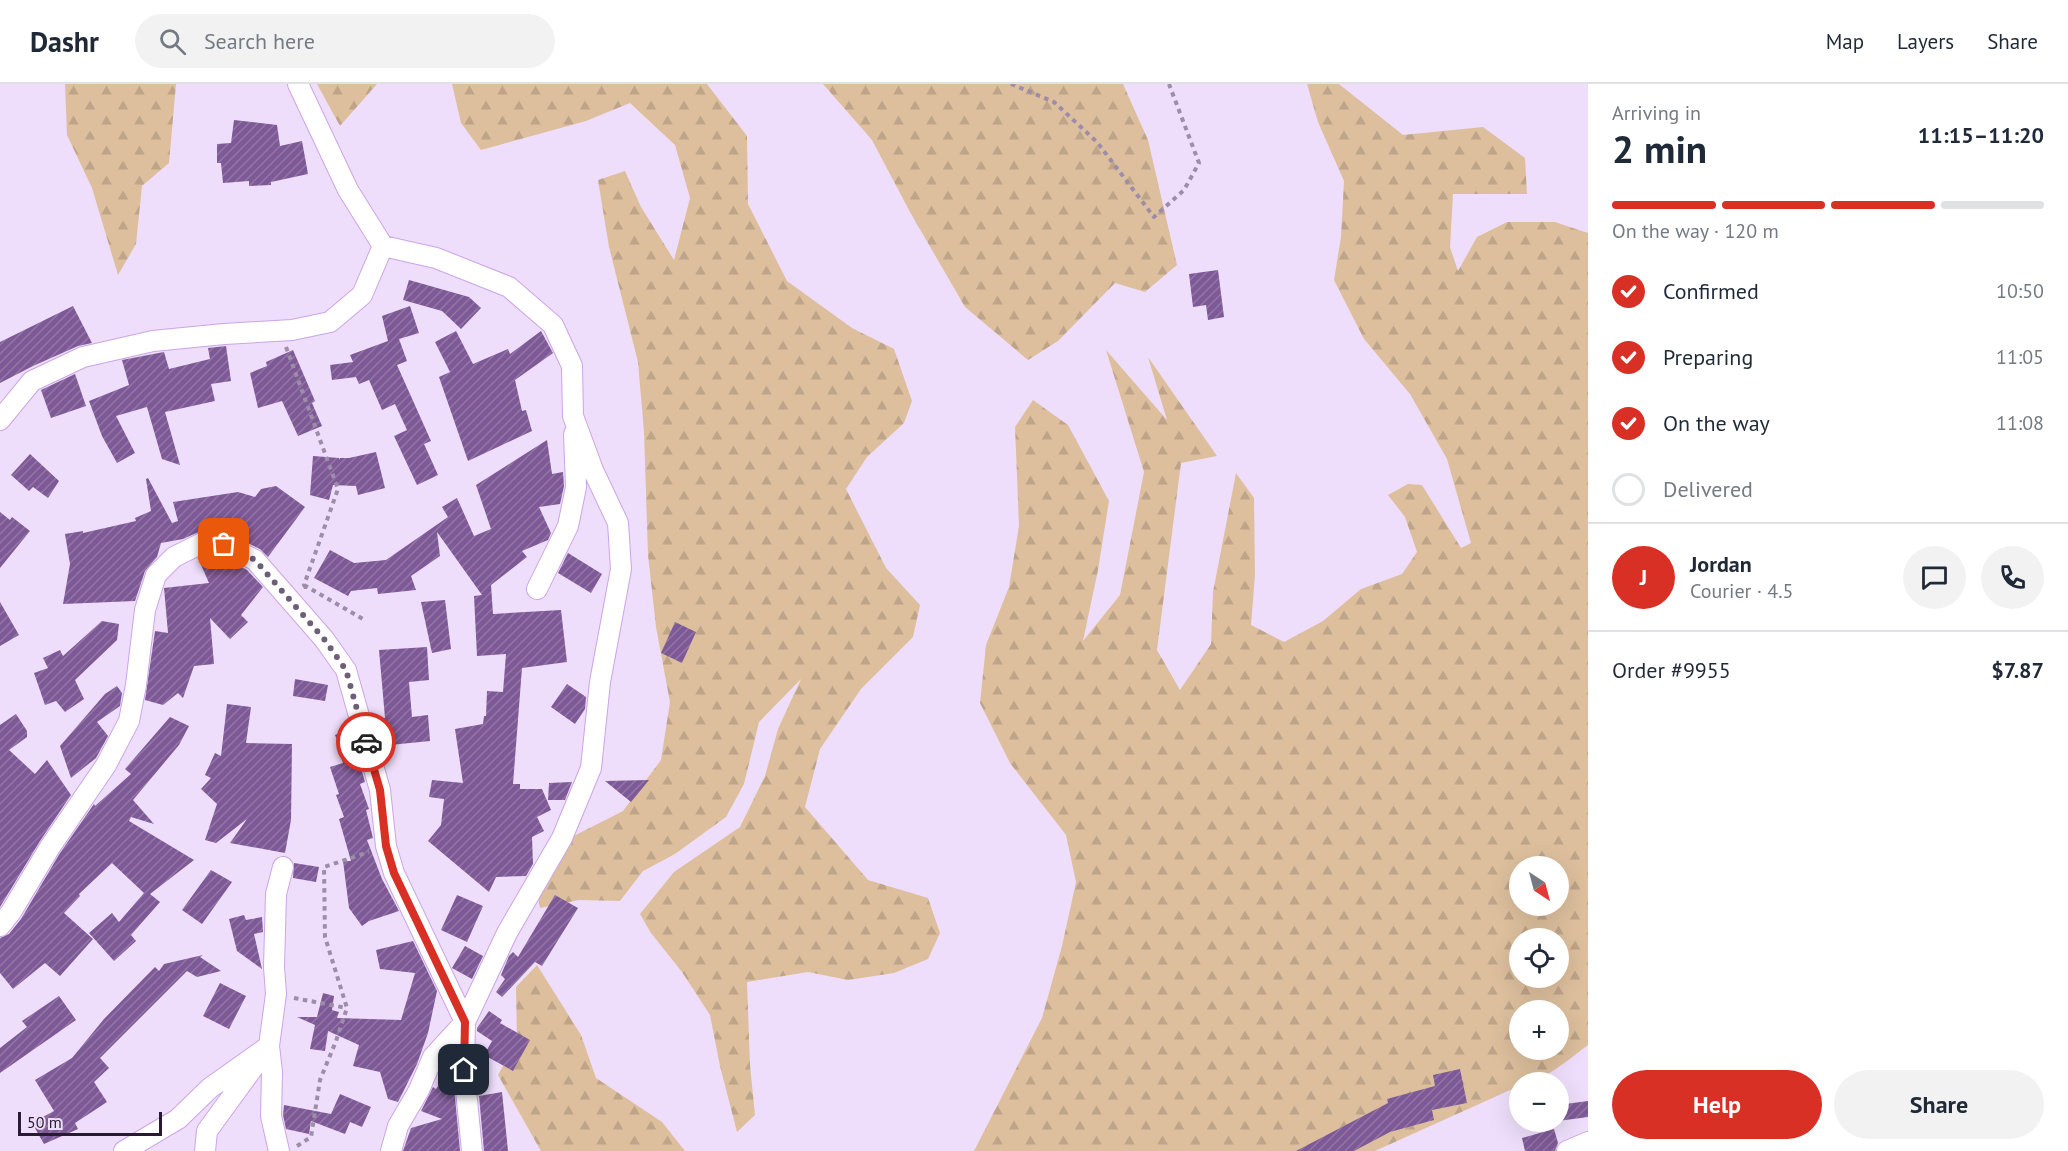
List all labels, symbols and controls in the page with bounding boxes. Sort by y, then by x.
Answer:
search box [135,14,555,68]
text: Dashr [30,23,99,60]
icon: search [156,25,189,58]
text: Search here [204,27,315,55]
text: Map [1826,28,1864,55]
text: Layers [1897,28,1954,55]
text: Share [1987,28,2038,55]
text: Arriving in [1612,100,1701,126]
text: 11:15–11:20 [1918,121,2044,149]
text: 2 min [1612,123,1707,174]
text: On the way · 120 m [1612,218,1779,244]
icon: check [1612,275,1645,308]
text: Confirmed [1663,277,1759,305]
text: 10:50 [1996,278,2044,304]
icon: check [1612,341,1645,374]
text: Preparing [1663,343,1753,371]
text: 11:05 [1996,344,2044,370]
icon: check [1612,407,1645,440]
text: On the way [1663,409,1770,437]
text: 11:08 [1996,410,2044,436]
text: Delivered [1663,475,1753,503]
pin [198,518,249,569]
icon: bag [207,527,240,560]
button: chat [1903,546,1966,609]
button: phone [1981,546,2044,609]
text: Jordan [1690,550,1752,578]
text: J [1640,563,1647,591]
text: Courier · 4.5 [1690,578,1793,604]
text: Order #9955 [1612,656,1731,684]
text: $7.87 [1991,656,2044,684]
courier [336,712,396,772]
icon: car [350,726,383,759]
north arrow [1509,856,1569,916]
map controls [1509,856,1569,1132]
button: locate [1509,928,1569,988]
button: + [1509,1000,1569,1060]
pin [438,1044,489,1095]
icon: home [447,1053,480,1086]
button: Help [1612,1070,1822,1139]
button: Share [1834,1070,2044,1139]
button: − [1509,1072,1569,1132]
scale bar [18,1109,162,1136]
text: 50 m [27,1112,62,1132]

